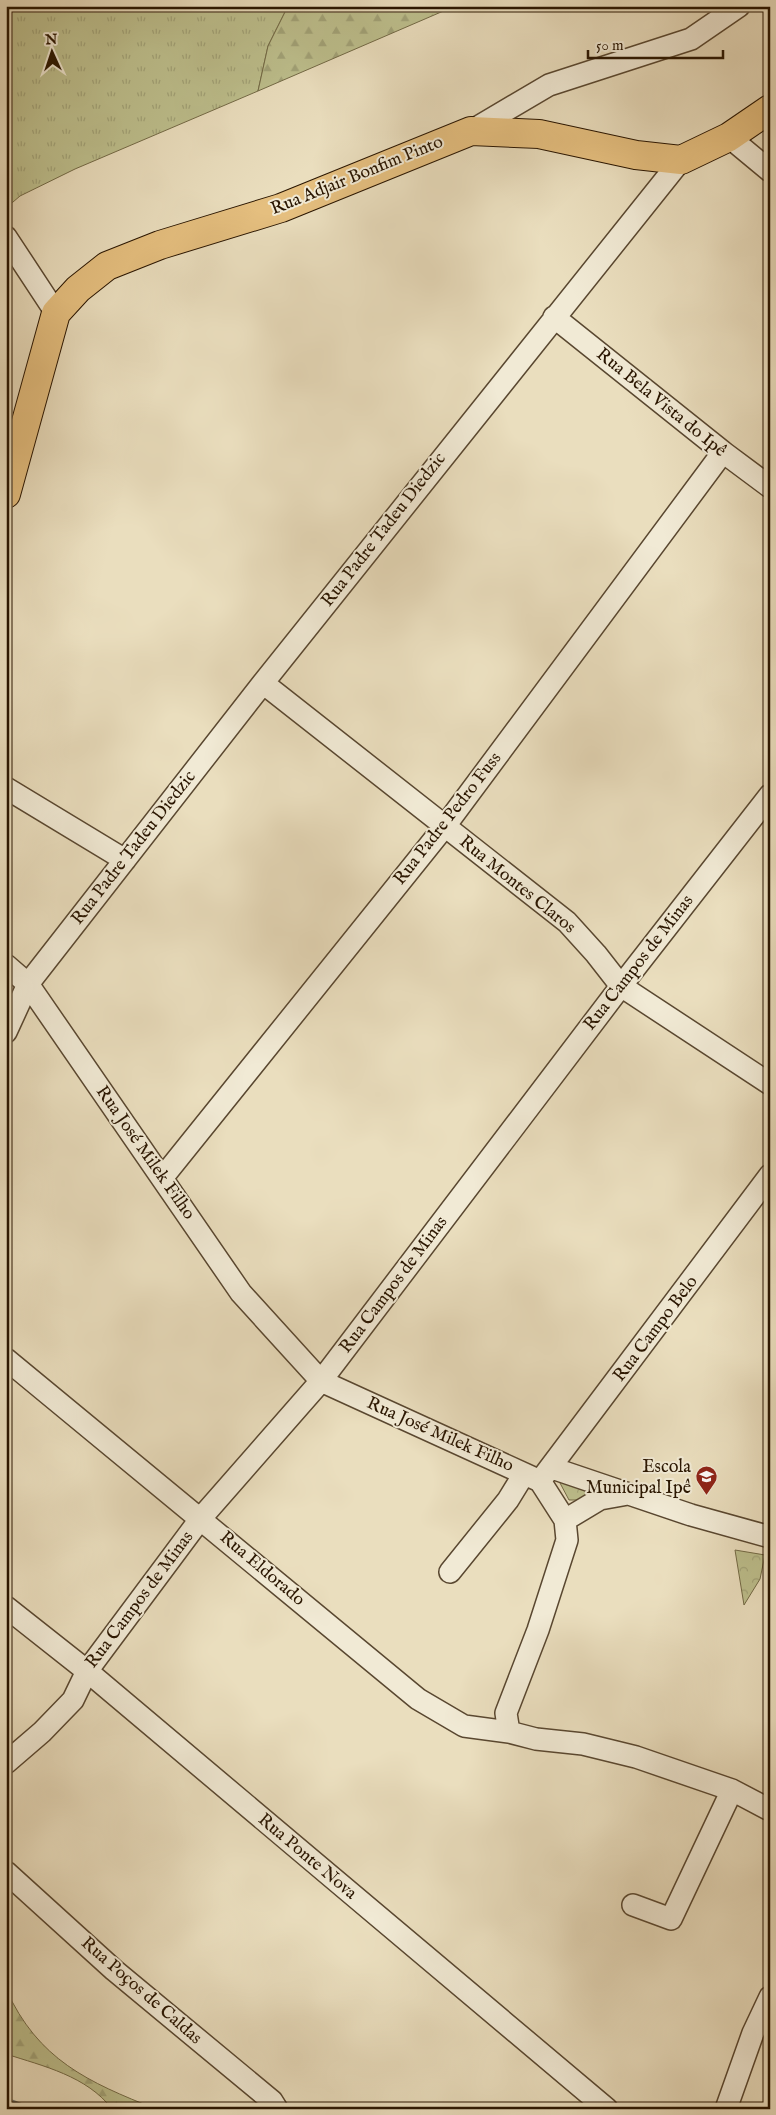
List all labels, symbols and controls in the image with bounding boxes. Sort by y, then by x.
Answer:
north arrow [28,28,78,78]
scale bar [588,28,724,60]
text: N [44,31,58,49]
text: 50 m [596,36,624,55]
street label: Rua Adjair Bonfim Pinto [267,131,447,221]
street label: Rua Bela Vista do Ipê [591,343,731,463]
street label: Rua Padre Tadeu Diedzic [317,448,452,612]
street label: Rua Padre Pedro Fuss [389,748,507,890]
street label: Rua Padre Tadeu Diedzic [67,766,202,930]
street label: Rua Montes Claros [454,831,580,939]
street label: Rua Campos de Minas [579,890,699,1036]
street label: Rua José Milek Filho [90,1081,200,1225]
street label: Rua Campos de Minas [335,1212,453,1358]
street label: Rua Campo Belo [609,1271,704,1387]
street label: Rua José Milek Filho [363,1392,517,1478]
place label: Escola Municipal Ipê [586,1456,691,1500]
school or university icon: Escola Municipal Ipê [695,1465,719,1496]
street label: Rua Eldorado [214,1526,310,1612]
street label: Rua Campos de Minas [81,1527,199,1673]
street label: Rua Ponte Nova [253,1809,361,1905]
street label: Rua Poços de Caldas [76,1932,206,2050]

